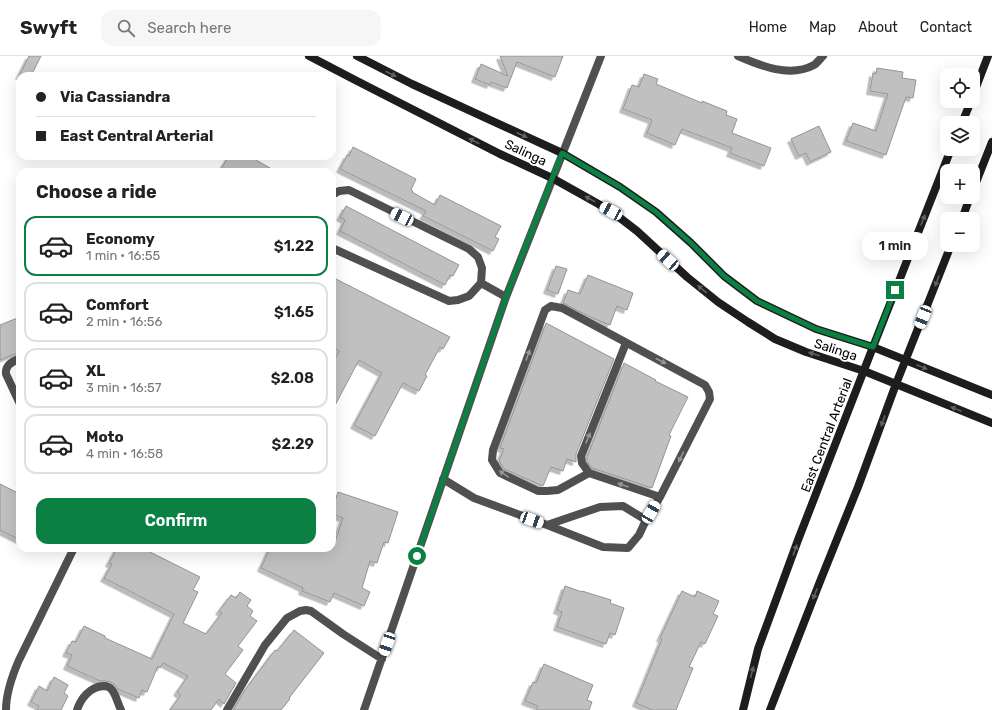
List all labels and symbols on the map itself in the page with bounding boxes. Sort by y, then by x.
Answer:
one-way arrow [385,71,397,77]
one-way arrow [516,132,527,138]
street label: Salinga [502,136,549,170]
one-way arrow [469,137,480,144]
one-way arrow [585,196,596,202]
car [598,200,624,222]
car [389,206,415,228]
one-way arrow [921,213,927,225]
callout: 1 min [862,232,928,260]
car [655,248,681,272]
one-way arrow [933,276,939,288]
route end [886,281,904,299]
one-way arrow [697,284,708,293]
car [913,304,933,330]
street label: Salinga [812,335,859,364]
one-way arrow [526,349,532,361]
one-way arrow [807,351,819,357]
one-way arrow [655,358,667,365]
one-way arrow [916,364,928,370]
street label: East Central Arterial [798,376,855,494]
one-way arrow [949,405,961,411]
one-way arrow [879,415,885,427]
one-way arrow [586,431,592,443]
one-way arrow [677,451,684,462]
one-way arrow [499,470,509,478]
one-way arrow [617,481,629,487]
car [640,499,662,525]
car [519,510,545,530]
one-way arrow [792,543,798,555]
route start [408,547,426,565]
one-way arrow [812,588,818,600]
car [377,631,397,657]
one-way arrow [749,666,755,678]

